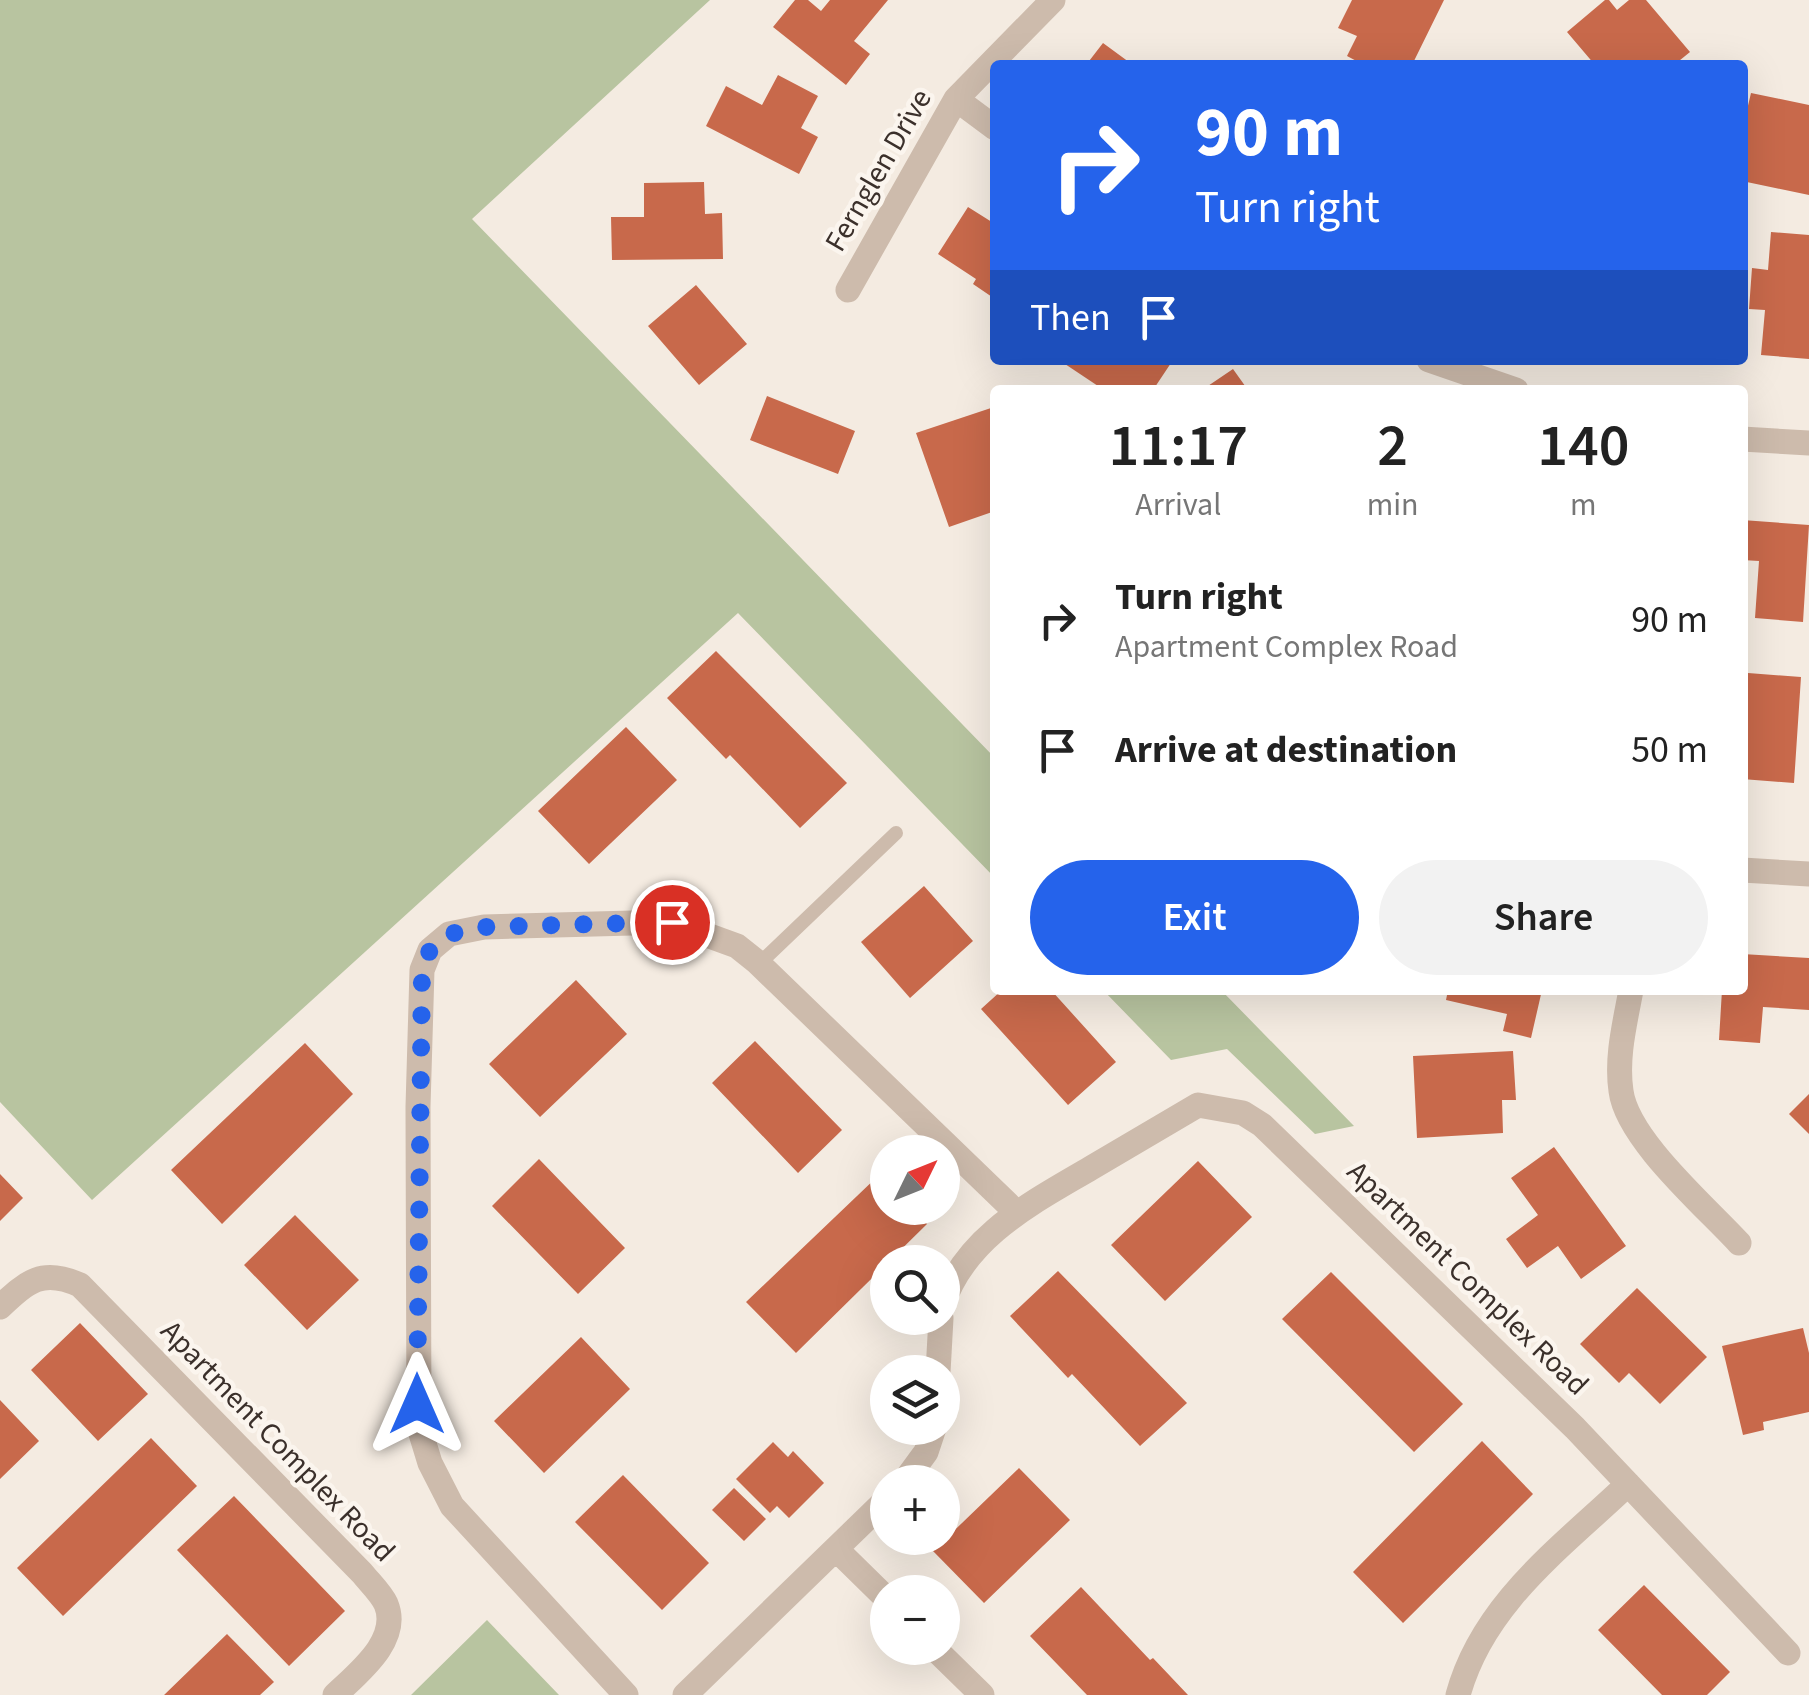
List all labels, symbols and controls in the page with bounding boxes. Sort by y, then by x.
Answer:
street label: Fernglen Drive [815,81,942,259]
text: 90 m [1195,83,1343,183]
icon: right [1030,100,1160,230]
text: Turn right [1195,176,1380,240]
icon: arrive [1131,290,1186,345]
text: Then [1030,291,1111,345]
text: 11:17 [1109,404,1248,489]
text: 2 [1377,404,1408,489]
text: 140 [1537,404,1629,489]
text: Arrival [1135,482,1221,528]
text: min [1367,482,1419,528]
text: m [1570,482,1597,528]
text: Turn right [1115,570,1283,624]
icon: right [1030,593,1085,648]
text: 90 m [1631,593,1708,647]
text: Apartment Complex Road [1115,624,1458,670]
icon: arrive [1030,723,1085,778]
text: Arrive at destination [1115,723,1457,777]
text: 50 m [1631,723,1708,777]
button: Exit [1030,860,1359,975]
button: Share [1379,860,1708,975]
pin [630,880,715,965]
icon: arrive [645,895,700,950]
north arrow [870,1135,960,1225]
map controls [870,1135,960,1665]
street label: Apartment Complex Road [1337,1151,1598,1405]
button: search [870,1245,960,1335]
street label: Apartment Complex Road [151,1311,405,1572]
position arrow [365,1352,469,1456]
button: layers [870,1355,960,1445]
button: + [870,1465,960,1555]
button: − [870,1575,960,1665]

